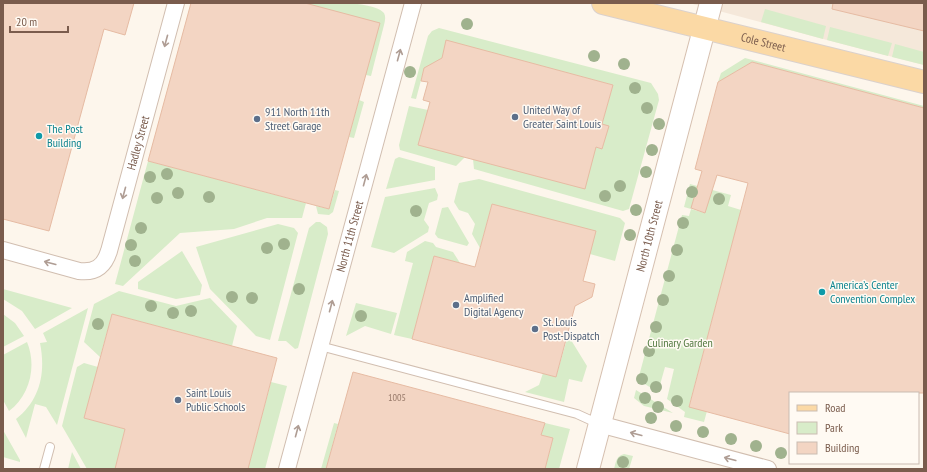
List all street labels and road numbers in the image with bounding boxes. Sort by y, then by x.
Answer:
street label: Cole Street [739,29,788,55]
street label: Hadley Street [123,113,152,172]
street label: North 11th Street [333,198,366,274]
street label: North 10th Street [632,198,666,273]

